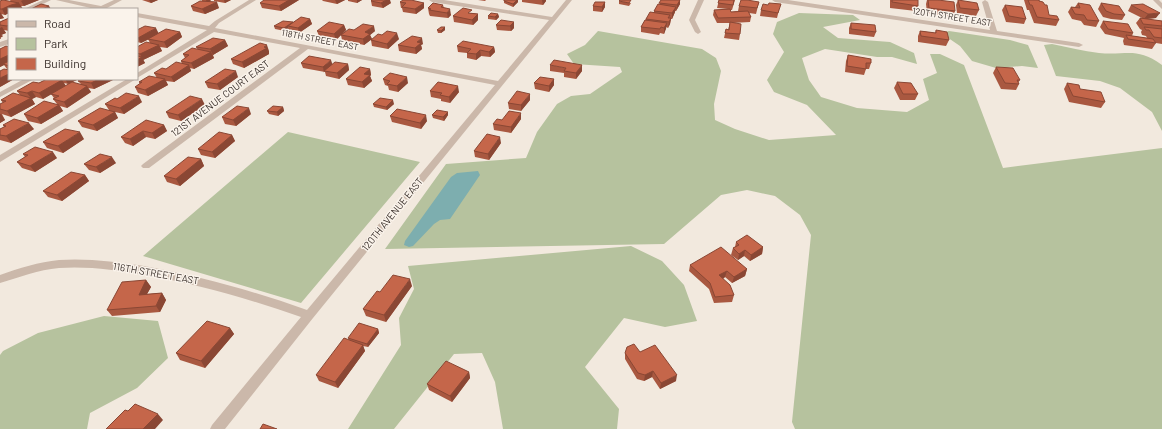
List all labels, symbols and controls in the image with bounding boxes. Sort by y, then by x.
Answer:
street label: 120TH STREET EAST [912,5,993,28]
legend [8,8,138,80]
text: Road [44,16,71,30]
street label: 118TH STREET EAST [281,27,359,52]
text: Park [44,36,68,50]
text: Building [44,56,86,70]
street label: 121ST AVENUE COURT EAST [169,57,272,139]
street label: 120TH AVENUE EAST [359,175,425,253]
street label: 116TH STREET EAST [112,260,200,286]

